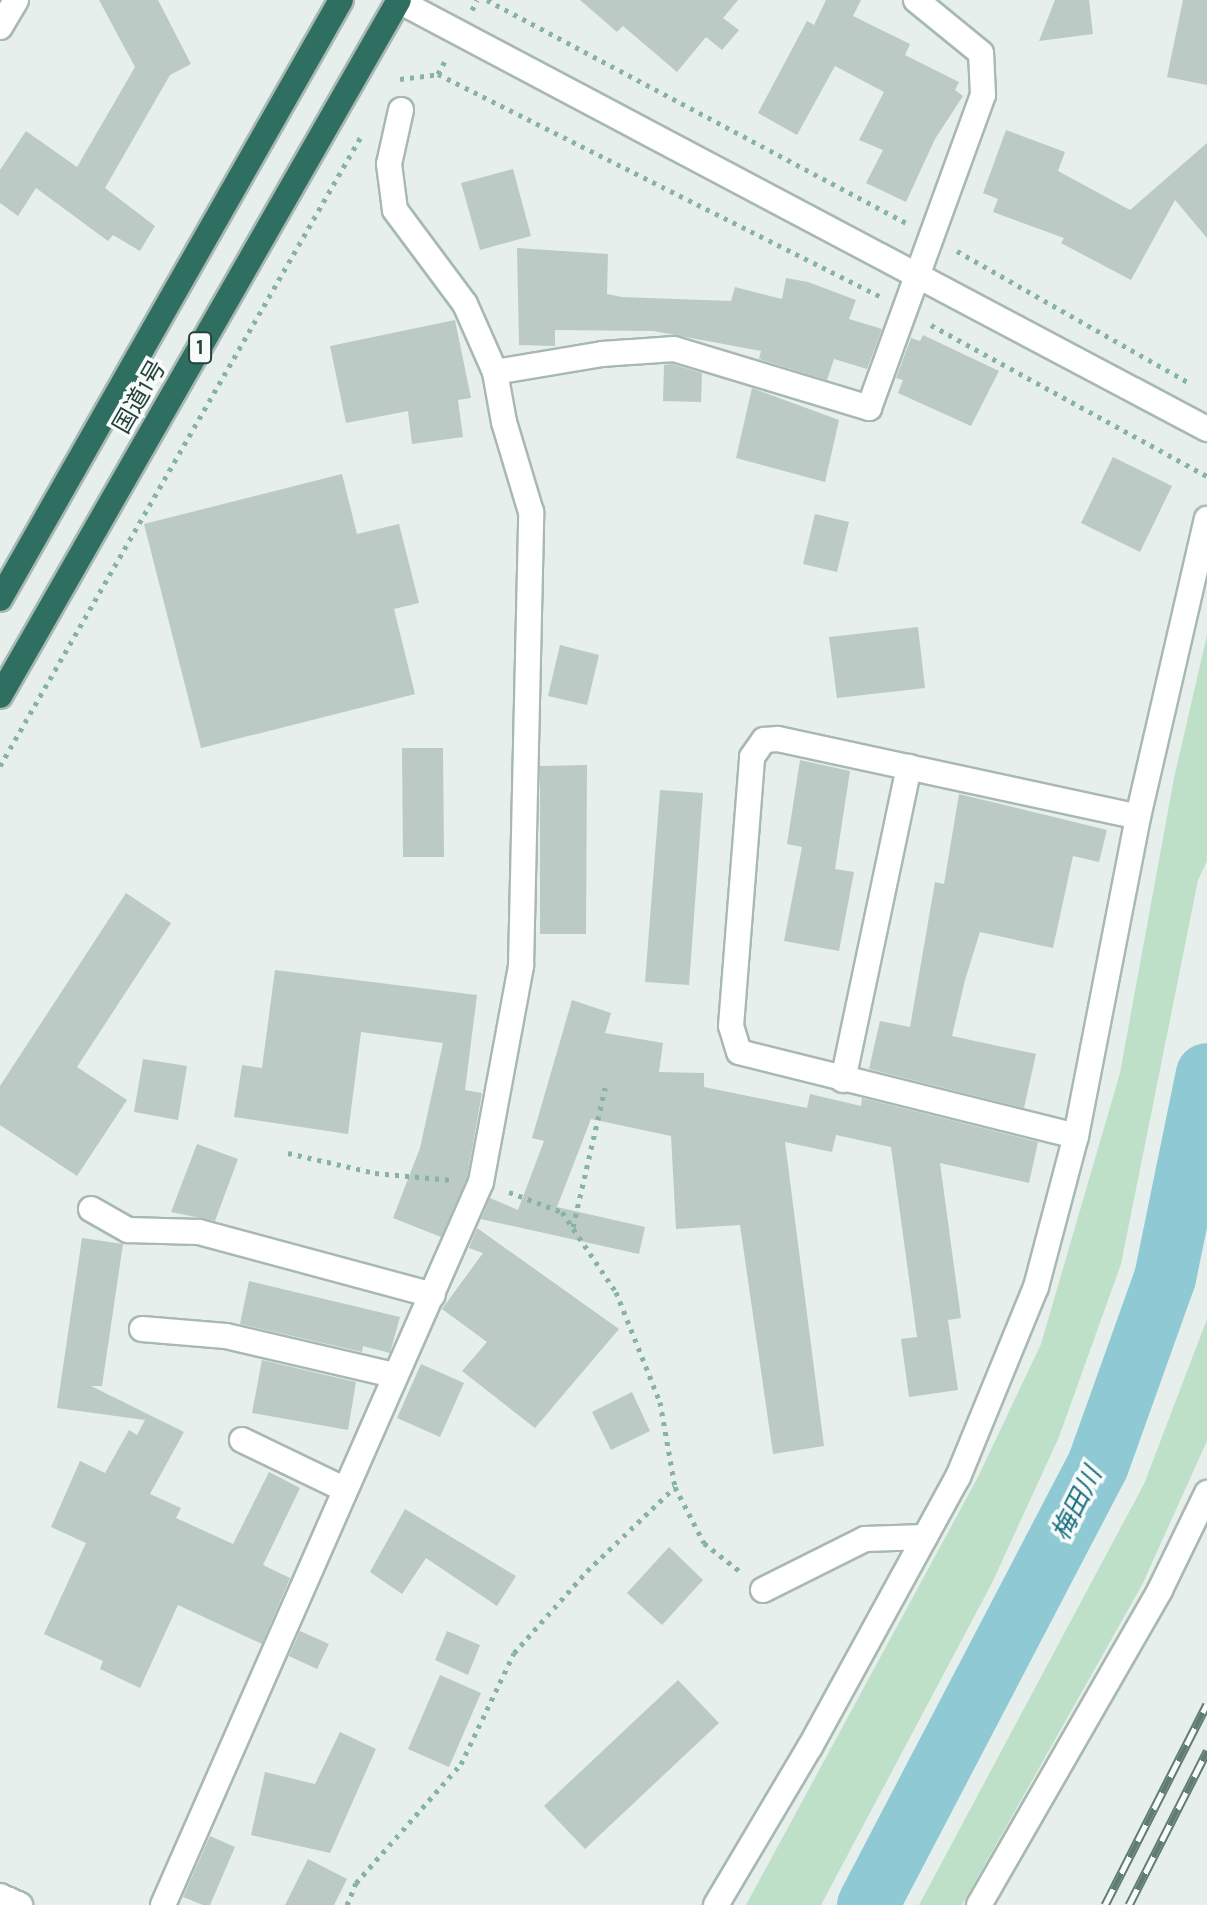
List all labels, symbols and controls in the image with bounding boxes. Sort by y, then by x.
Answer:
road number: 1 [188,330,212,366]
street label: 国道1号 [108,355,172,439]
water label: 梅田川 [1045,1462,1109,1546]

